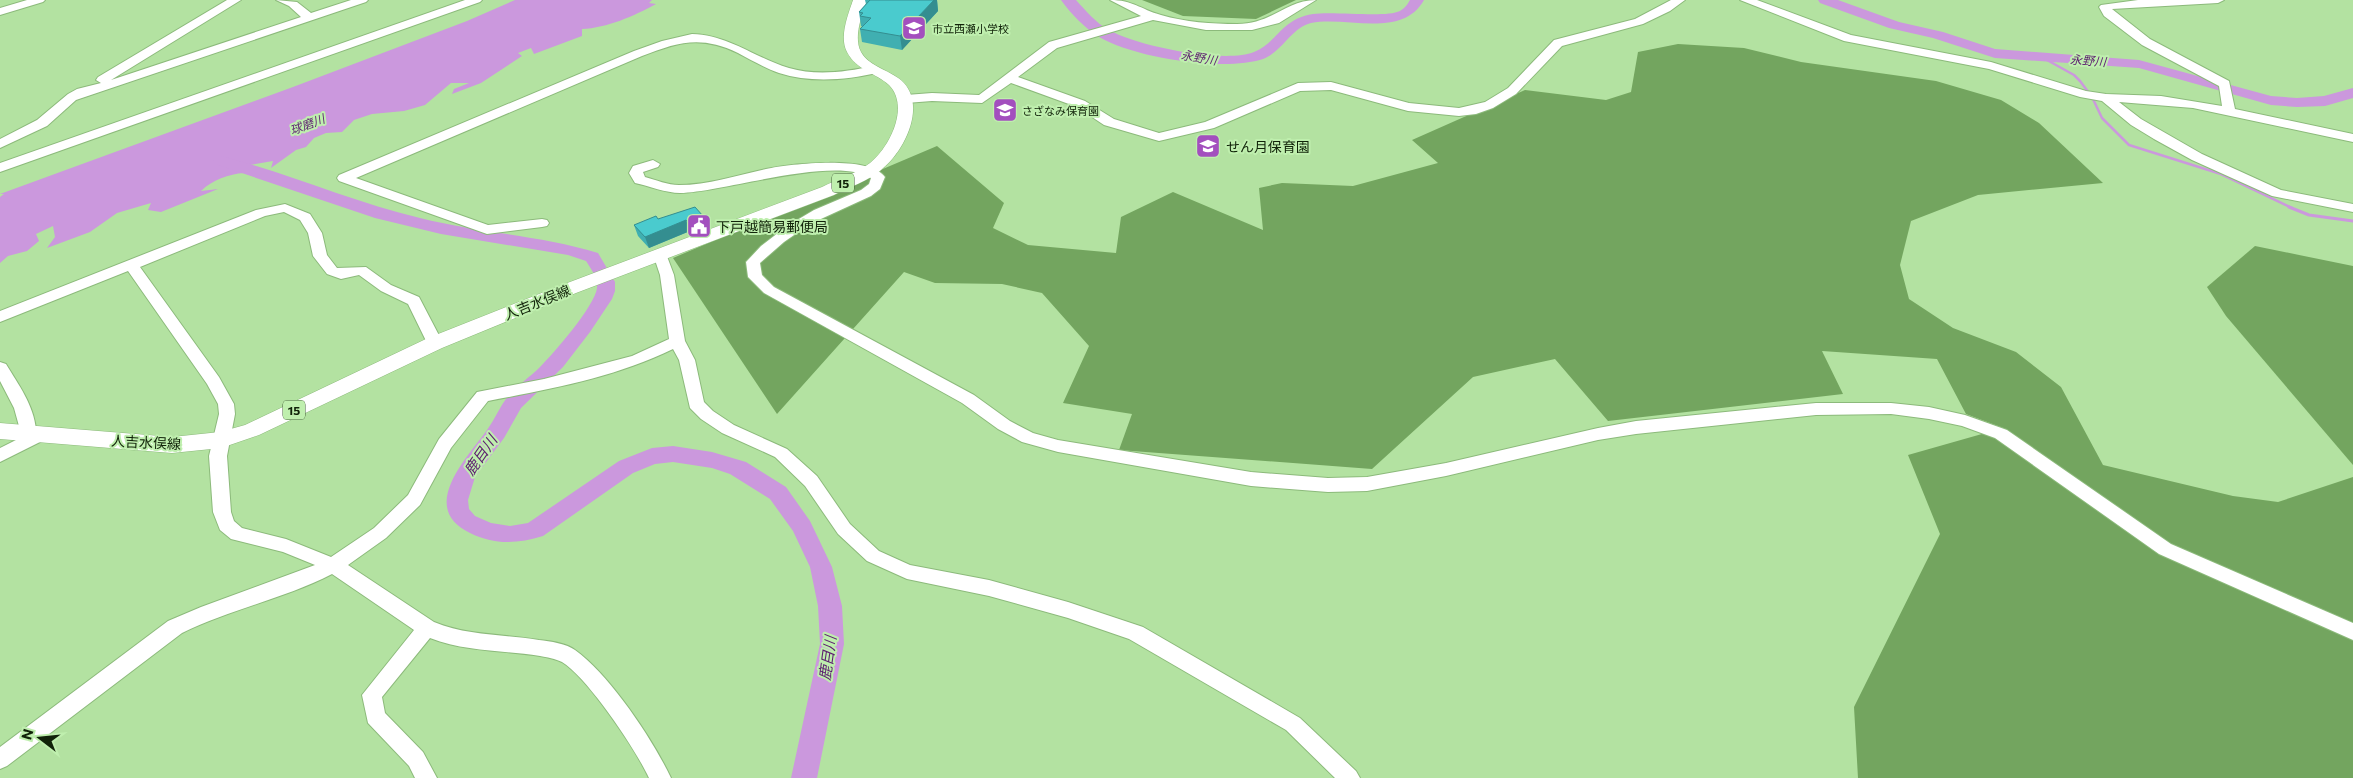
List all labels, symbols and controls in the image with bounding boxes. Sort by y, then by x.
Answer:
school or university icon: 市立西瀬小学校 [901,15,927,41]
place label: 市立西瀬小学校 [932,22,1009,35]
water label: 永野川 [1180,47,1220,67]
water label: 永野川 [2070,52,2108,68]
school or university icon: さざなみ保育園 [992,97,1018,123]
place label: さざなみ保育園 [1022,104,1099,117]
water label: 球磨川 [288,110,328,137]
school or university icon: せん月保育園 [1195,133,1221,159]
place label: せん月保育園 [1226,138,1310,155]
road number: 15 [832,174,854,192]
public building icon: 下戸越簡易郵便局 [686,213,712,239]
place label: 下戸越簡易郵便局 [716,218,828,235]
street label: 人吉水俣線 [501,281,573,323]
road number: 15 [283,400,305,420]
water label: 鹿目川 [460,430,501,479]
street label: 人吉水俣線 [111,432,181,452]
water label: 鹿目川 [815,632,839,682]
north arrow [15,713,65,763]
text: N [17,727,37,742]

